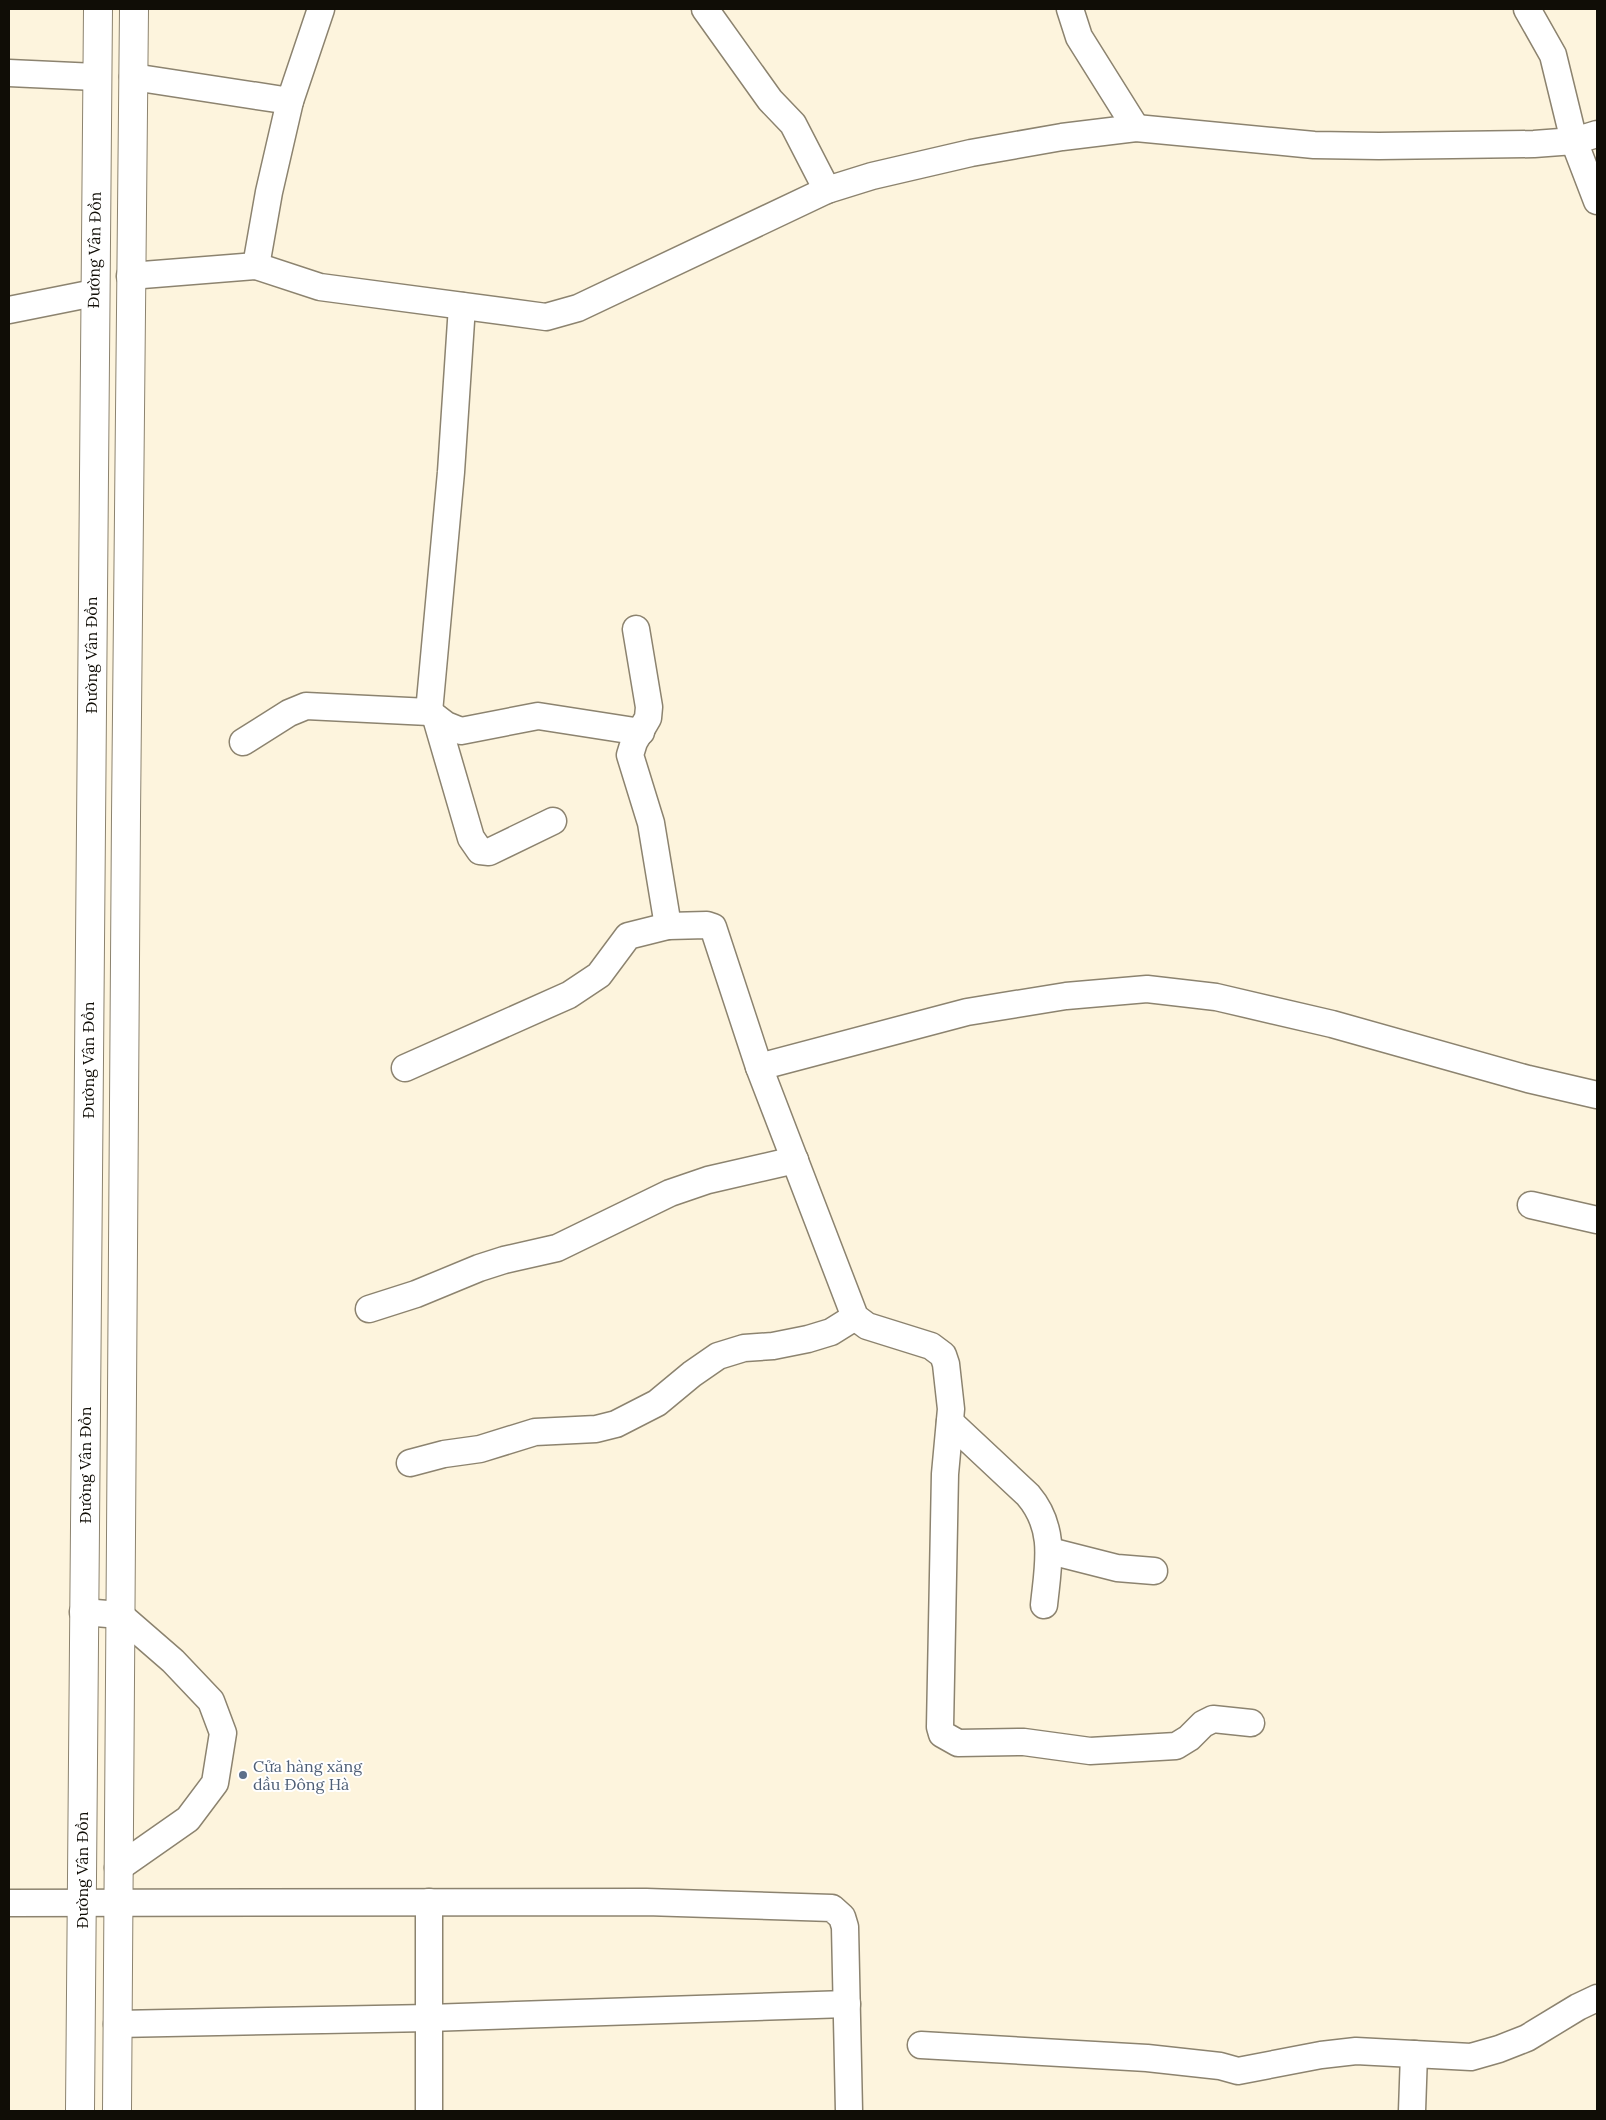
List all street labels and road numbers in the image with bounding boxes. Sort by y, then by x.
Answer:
street label: Đường Vân Đồn [83,191,105,309]
street label: Đường Vân Đồn [81,596,101,713]
street label: Đường Vân Đồn [78,1001,98,1118]
street label: Đường Vân Đồn [75,1406,95,1523]
street label: Đường Vân Đồn [72,1811,92,1928]

